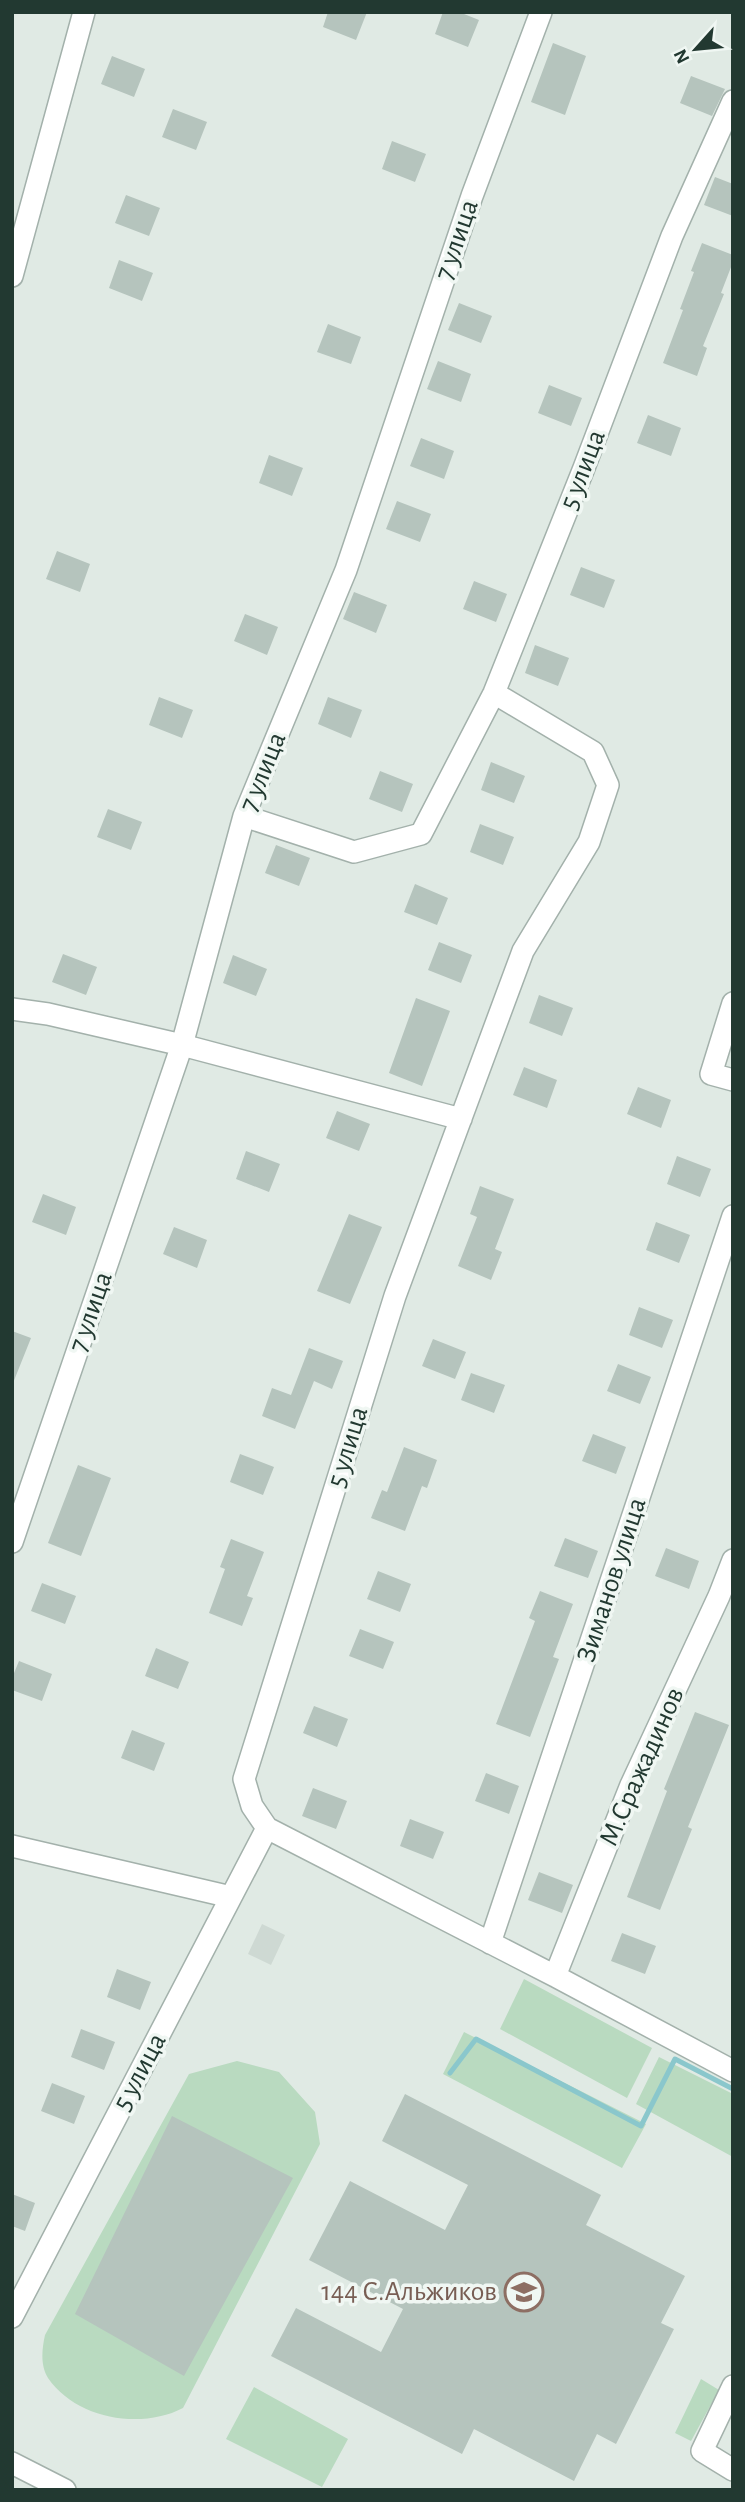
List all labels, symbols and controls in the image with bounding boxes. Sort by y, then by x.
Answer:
north arrow [661,14,731,84]
text: N [671,46,694,66]
street label: 7 улица [430,196,484,284]
street label: 5 улица [555,426,611,514]
street label: 7 улица [234,728,292,816]
street label: 7 улица [64,1268,118,1356]
street label: 5 улица [322,1403,374,1491]
street label: Зиманов улица [572,1494,652,1666]
street label: М.Сражадинов [595,1683,689,1851]
street label: 5 улица [108,2029,172,2115]
school or university icon: 144 С.Альжиков [503,2271,545,2313]
place label: 144 С.Альжиков [321,2278,497,2306]

